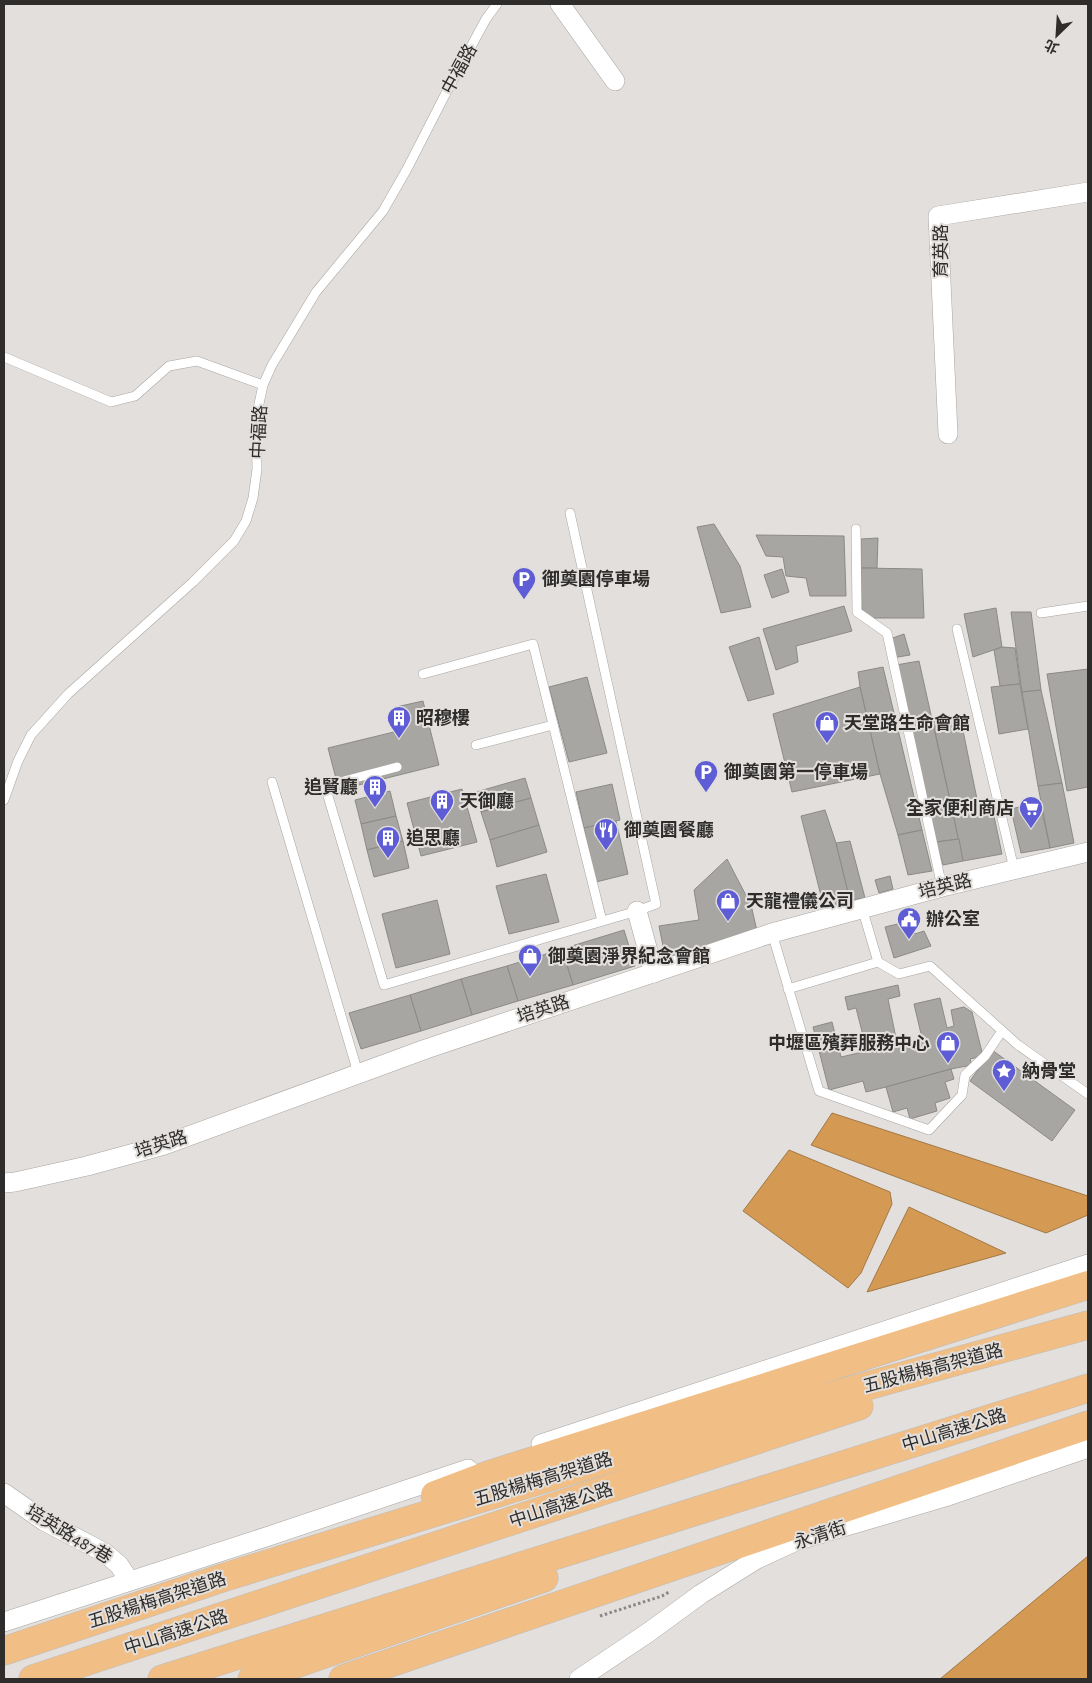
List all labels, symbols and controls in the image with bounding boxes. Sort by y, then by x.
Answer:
north arrow [1032,10,1082,60]
text: 北 [1042,37,1061,56]
street label: 中福路 [437,41,481,97]
street label: 育英路 [931,224,951,278]
street label: 中福路 [248,405,270,459]
parking icon: 御奠園停車場 [511,566,537,600]
place label: 御奠園停車場 [542,569,650,589]
building icon: 昭穆樓 [386,705,412,739]
place label: 昭穆樓 [416,708,470,728]
shop icon: 天堂路生命會館 [814,710,840,744]
place label: 天堂路生命會館 [844,713,970,733]
parking icon: 御奠園第一停車場 [693,759,719,793]
place label: 御奠園第一停車場 [724,761,868,782]
building icon: 追賢廳 [362,774,388,808]
place label: 追賢廳 [304,777,358,797]
building icon: 天御廳 [429,788,455,822]
place label: 天御廳 [460,791,514,811]
supermarket icon: 全家便利商店 [1018,795,1044,829]
place label: 全家便利商店 [906,798,1014,818]
restaurant icon: 御奠園餐廳 [593,817,619,851]
place label: 御奠園餐廳 [624,820,714,840]
building icon: 追思廳 [375,825,401,859]
place label: 追思廳 [406,828,460,848]
street label: 培英路 [916,870,974,902]
shop icon: 天龍禮儀公司 [715,888,741,922]
place label: 天龍禮儀公司 [746,891,854,911]
public building icon: 辦公室 [896,906,922,940]
place label: 辦公室 [926,909,980,929]
shop icon: 御奠園淨界紀念會館 [517,943,543,977]
place label: 御奠園淨界紀念會館 [548,945,710,966]
street label: 培英路 [514,991,572,1027]
shop icon: 中壢區殯葬服務中心 [935,1030,961,1064]
place label: 中壢區殯葬服務中心 [768,1033,930,1053]
place icon: 納骨堂 [991,1058,1017,1092]
place label: 納骨堂 [1022,1061,1076,1081]
street label: 培英路 [132,1127,190,1161]
street label: 五股楊梅高架道路 [861,1340,1005,1396]
street label: 中山高速公路 [899,1405,1009,1455]
street label: 五股楊梅高架道路 [471,1448,615,1510]
street label: 中山高速公路 [507,1479,615,1531]
street label: 培英路487巷 [22,1501,116,1567]
street label: 永清街 [791,1517,849,1553]
street label: 五股楊梅高架道路 [85,1568,229,1632]
street label: 中山高速公路 [122,1606,230,1658]

